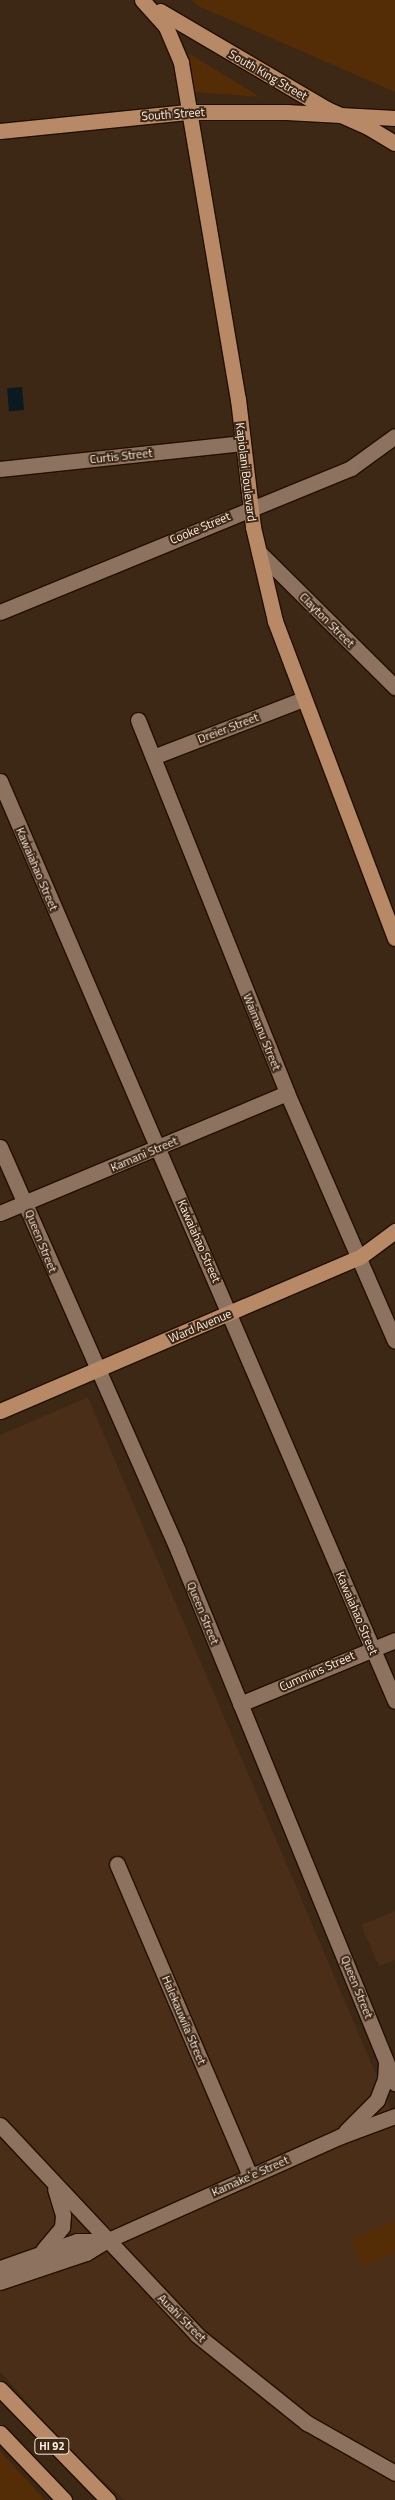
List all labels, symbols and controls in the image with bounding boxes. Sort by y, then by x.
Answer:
street label: South King Street [226,47,310,103]
street label: South Street [141,105,205,123]
street label: Kapiolani Boulevard [233,422,259,522]
street label: Curtis Street [89,446,153,466]
street label: Cooke Street [168,509,232,547]
street label: Clayton Street [297,590,357,650]
street label: Dreier Street [195,710,261,746]
street label: Kawaiahao Street [13,825,61,913]
street label: Waimanu Street [240,992,284,1072]
street label: Kamani Street [108,1133,180,1175]
street label: Kawaiahao Street [174,1197,224,1285]
street label: Queen Street [22,1208,60,1274]
street label: Ward Avenue [166,1306,234,1346]
street label: Kawaiahao Street [333,1569,381,1657]
street label: Queen Street [184,1580,222,1646]
street label: Cummins Street [277,1648,357,1694]
street label: Queen Street [338,1954,376,2020]
street label: Halekauwila Street [159,1973,209,2067]
street label: Kamakeʻe Street [209,2153,291,2199]
street label: Auahi Street [155,2291,209,2345]
road number: HI 92 [33,2438,71,2454]

